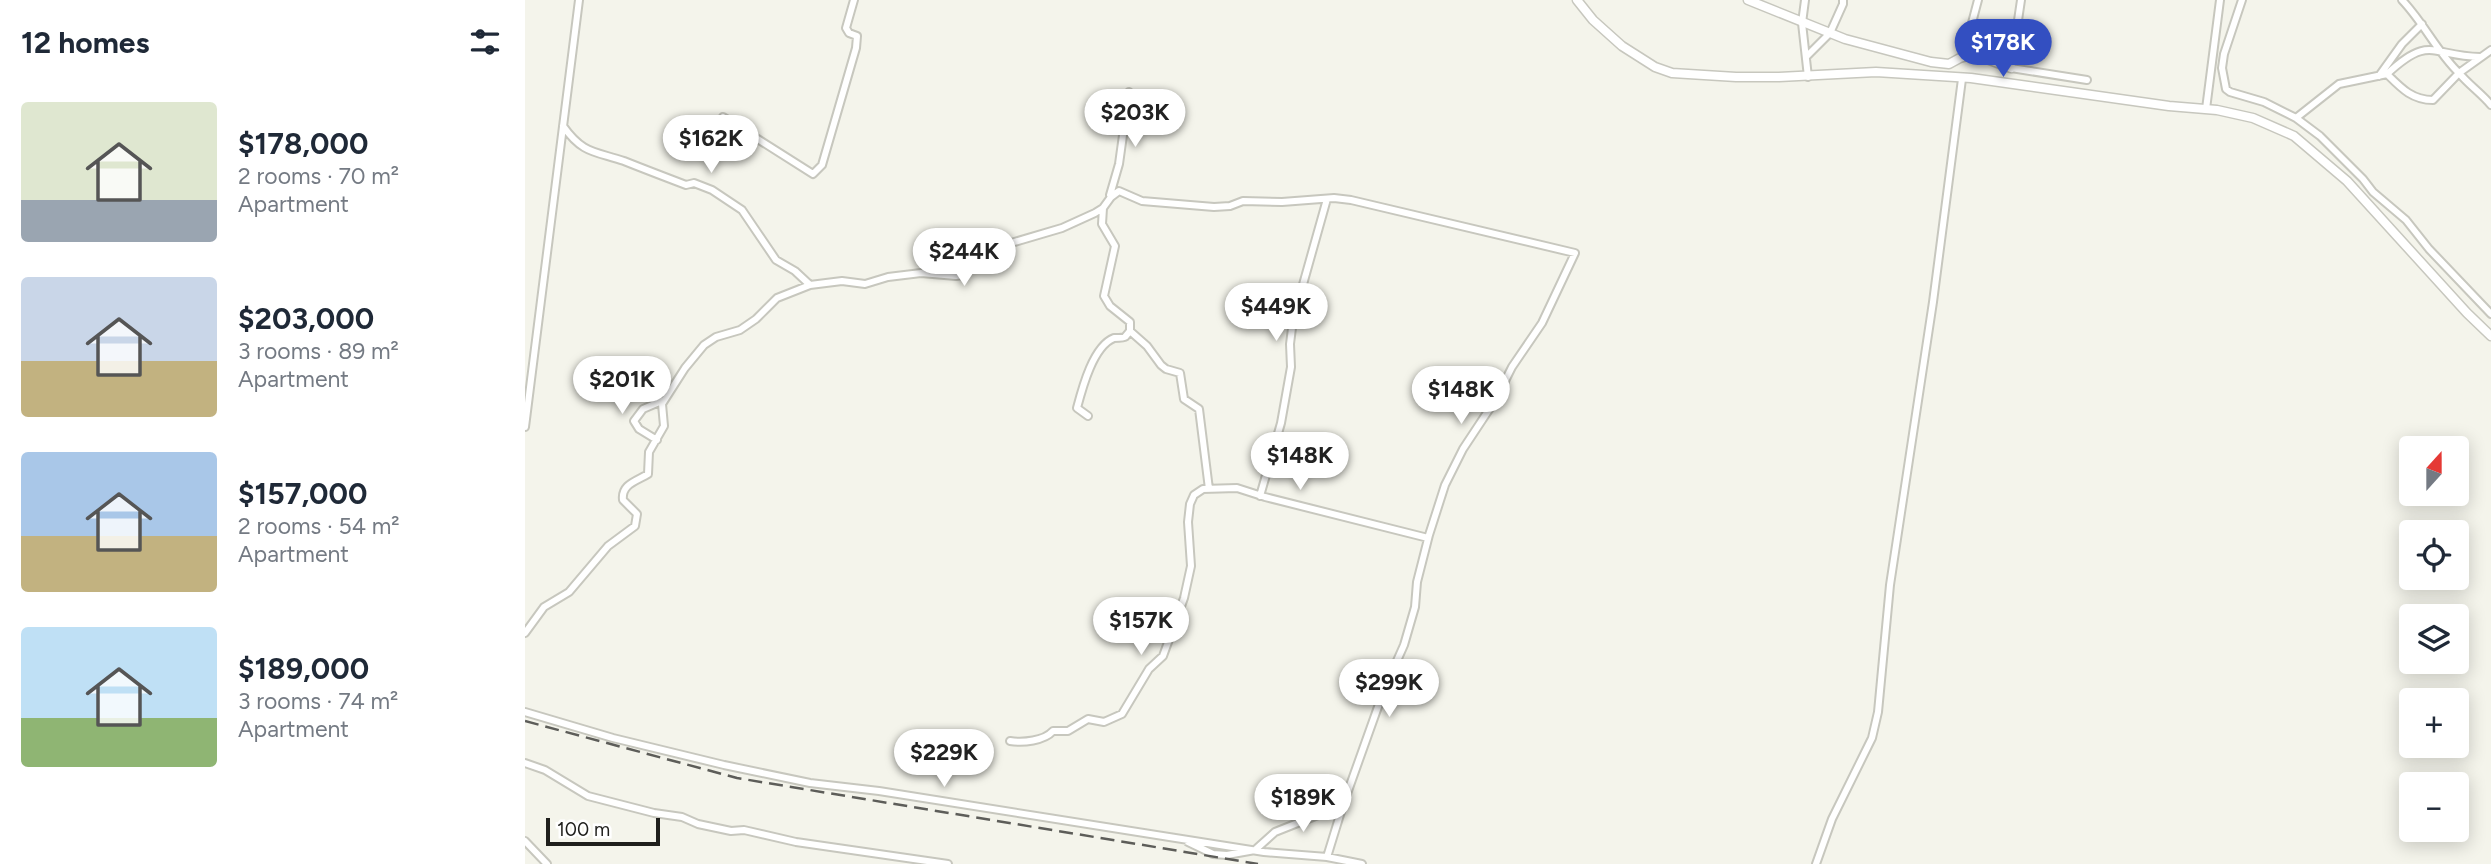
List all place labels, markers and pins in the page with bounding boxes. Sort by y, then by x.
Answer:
pin: $178K [1954,20,2052,79]
pin: $203K [1086,90,1184,149]
pin: $162K [662,116,760,175]
pin: $244K [915,229,1013,288]
pin: $449K [1227,284,1325,343]
pin: $201K [573,356,671,416]
pin: $148K [1412,366,1510,426]
pin: $148K [1251,433,1349,492]
pin: $157K [1092,598,1190,657]
pin: $299K [1340,660,1438,719]
pin: $229K [895,730,993,789]
pin: $189K [1254,774,1352,834]

